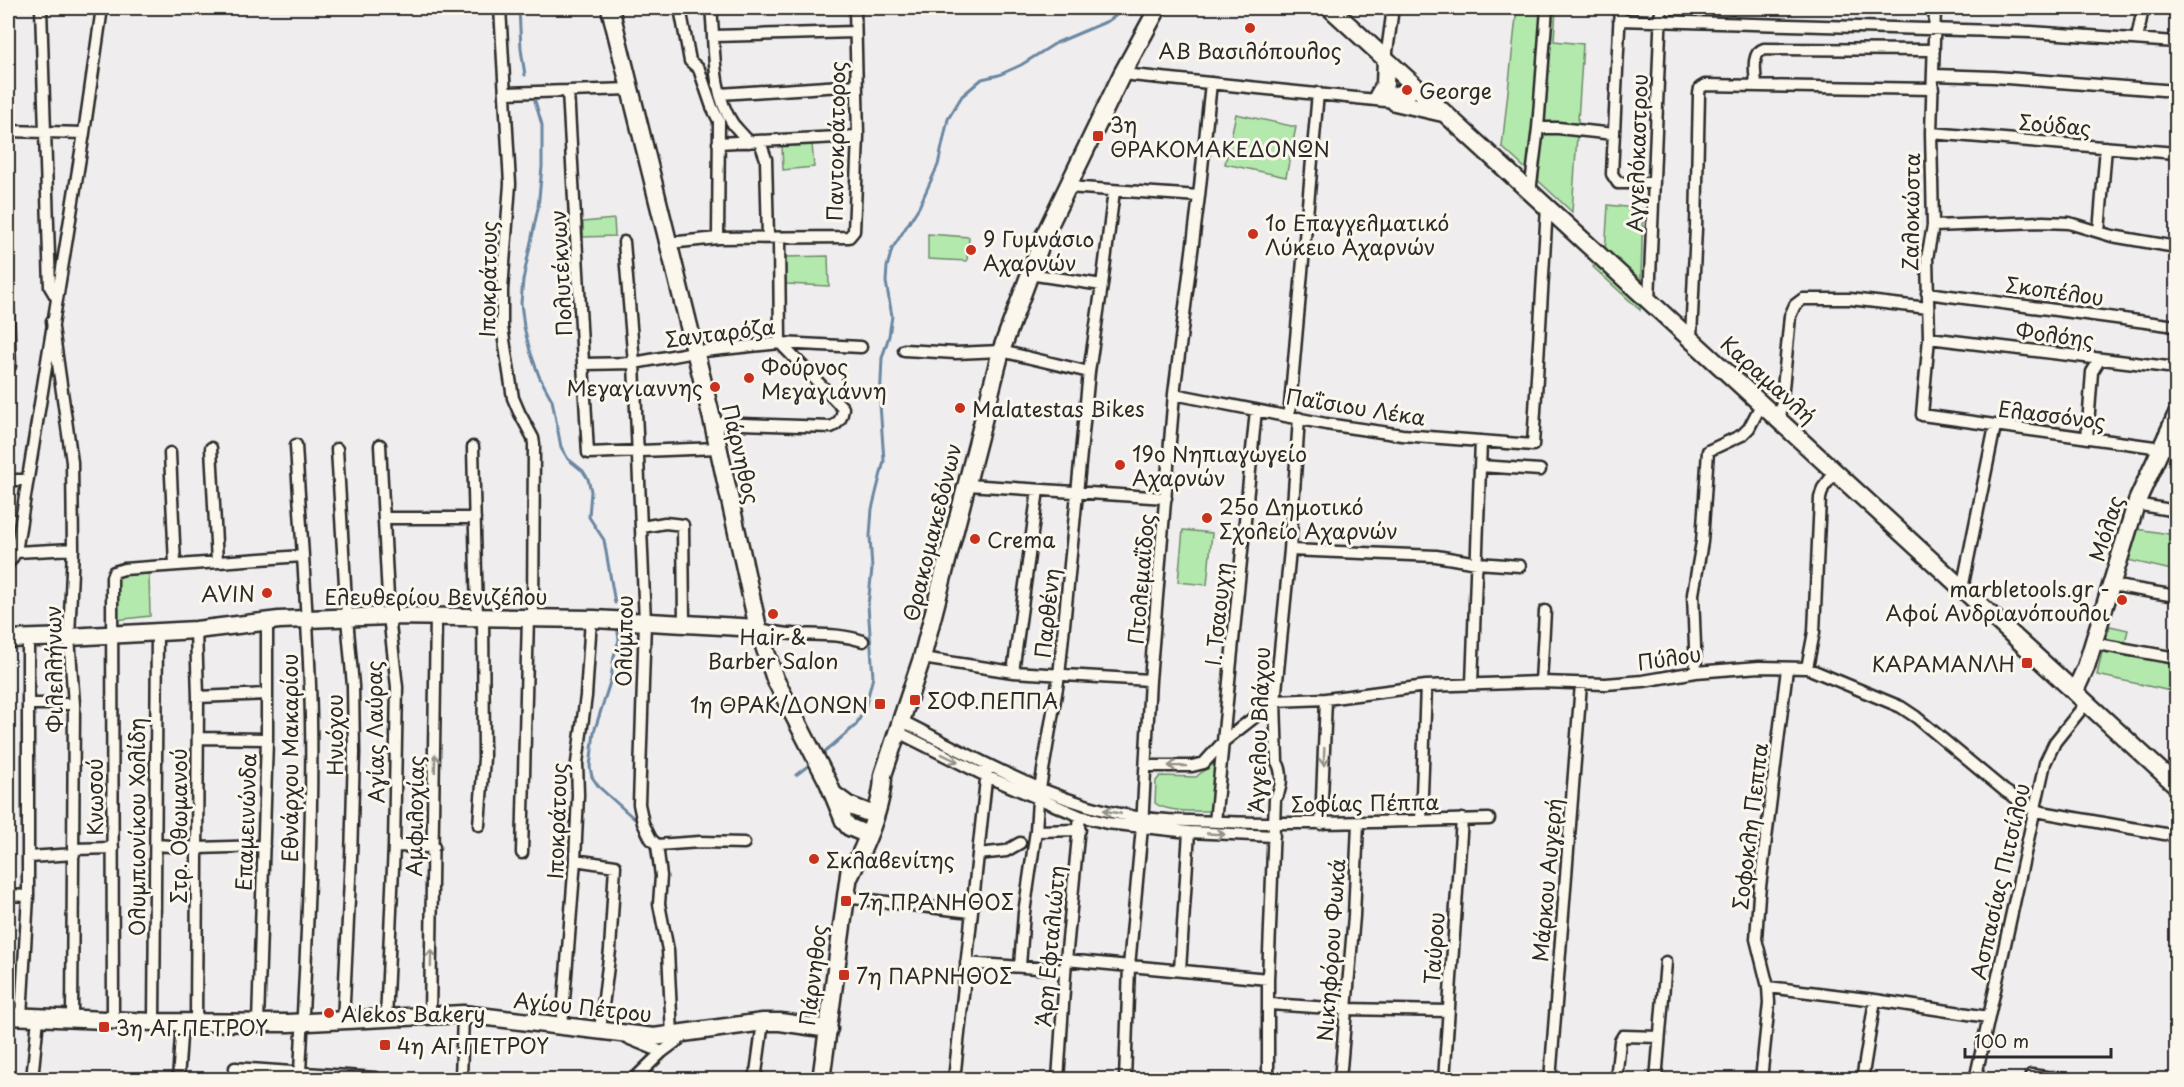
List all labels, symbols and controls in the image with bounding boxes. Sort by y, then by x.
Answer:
marker: ΑΒ Βασιλόπουλος [1243,21,1257,35]
place label: ΑΒ Βασιλόπουλος [1159,34,1341,66]
street label: Παντοκράτορος [818,61,852,221]
street label: Αγγελόκαστρου [1617,73,1655,233]
place label: George [1419,74,1492,106]
marker: George [1400,83,1414,97]
street label: Σούδας [2018,105,2093,143]
place label: 3η ΘΡΑΚΟΜΑΚΕΔΟΝΩΝ [1110,108,1330,164]
marker: 3η ΘΡΑΚΟΜΑΚΕΔΟΝΩΝ [1091,129,1105,143]
street label: Ζαλοκώστα [1893,152,1927,271]
place label: 1ο Επαγγελματικό Λύκειο Αχαρνών [1265,206,1449,262]
street label: Πολυτέκνων [541,209,579,337]
street label: Ιποκράτους [470,220,504,338]
place label: 9 Γυμνάσιο Αχαρνών [983,222,1094,278]
marker: 1ο Επαγγελματικό Λύκειο Αχαρνών [1246,227,1260,241]
marker: 9 Γυμνάσιο Αχαρνών [964,243,978,257]
street label: Σκοπέλου [2004,267,2106,313]
street label: Σανταρόζα [663,309,777,355]
street label: Φολόης [2014,313,2096,355]
street label: Καραμανλή [1714,327,1824,431]
place label: Φούρνος Μεγαγιάννη [761,350,887,406]
place label: Μεγαγιαννης [566,371,703,403]
marker: Φούρνος Μεγαγιάννη [742,371,756,385]
street label: Παΐσιου Λέκα [1284,379,1428,433]
marker: Μεγαγιαννης [708,380,722,394]
place label: Malatestas Bikes [972,392,1145,424]
street label: Ελασσόνος [1996,392,2108,436]
street label: Πάρνηθος [715,401,769,507]
marker: Malatestas Bikes [953,401,967,415]
place label: 19ο Νηπιαγωγείο Αχαρνών [1132,437,1307,493]
street label: Θρακομακεδόνων [893,439,969,625]
marker: 19ο Νηπιαγωγείο Αχαρνών [1113,458,1127,472]
place label: 25ο Δημοτικό Σχολείο Αχαρνών [1219,490,1398,546]
street label: Μόλας [2079,491,2131,565]
marker: 25ο Δημοτικό Σχολείο Αχαρνών [1200,511,1214,525]
street label: Πτολεμαΐδος [1118,512,1162,646]
place label: Crema [987,523,1055,555]
marker: Crema [968,532,982,546]
street label: Ι. Τσαουχη [1196,561,1238,667]
street label: Παρθένη [1025,567,1067,659]
place label: marbletools.gr - Αφοί Ανδριανόπουλοι [1885,572,2110,628]
place label: AVIN [201,577,255,609]
street label: Ελευθερίου Βενιζέλου [324,580,548,612]
marker: AVIN [260,586,274,600]
marker: marbletools.gr - Αφοί Ανδριανόπουλοι [2115,593,2129,607]
street label: Ολύμπου [606,595,640,687]
street label: Φιλελλήνων [36,605,70,733]
marker: Hair & Barber Salon [766,607,780,621]
place label: Hair & Barber Salon [708,620,838,676]
street label: Πύλου [1635,637,1703,677]
street label: Άγγελου Βλάχου [1239,646,1277,814]
place label: ΚΑΡΑΜΑΝΛΗ [1872,647,2015,679]
street label: Εθνάρχου Μακαρίου [273,654,305,862]
marker: ΚΑΡΑΜΑΝΛΗ [2020,656,2034,670]
street label: Αγίας Λαύρας [357,660,391,804]
place label: ΣΟΦ.ΠΕΠΠΑ [927,684,1058,716]
place label: 1η ΘΡΑΚ/ΔΟΝΩΝ [690,688,868,720]
marker: ΣΟΦ.ΠΕΠΠΑ [908,693,922,707]
street label: Ηνιόχου [318,694,350,776]
marker: 1η ΘΡΑΚ/ΔΟΝΩΝ [873,697,887,711]
street label: Ολυμπιονίκου Χολίδη [120,718,152,936]
street label: Σοφοκλη Πεππα [1723,741,1775,911]
one-way arrow [1318,747,1330,767]
street label: Στρ. Οθωμανού [162,748,194,904]
street label: Επαμεινώνδα [227,752,263,891]
one-way arrow [429,753,441,773]
one-way arrow [941,753,959,765]
street label: Αμφιλοχίας [397,755,431,877]
street label: Κνωσού [78,758,110,836]
one-way arrow [1168,760,1187,772]
street label: Ιποκράτους [538,762,574,880]
street label: Ασπασίας Πιτσίλου [1961,780,2037,982]
street label: Σοφίας Πέππα [1291,785,1440,819]
street label: Μάρκου Αυγερή [1523,797,1569,963]
one-way arrow [1102,806,1122,817]
one-way arrow [1205,828,1225,839]
place label: Σκλαβενίτης [826,843,955,875]
marker: Σκλαβενίτης [807,852,821,866]
street label: Νικηφόρου Φωκά [1308,857,1352,1042]
street label: Άρη Εφταλιώτη [1026,864,1072,1028]
place label: 7η ΠΡΑΝΗΘΟΣ [858,885,1014,917]
marker: 7η ΠΡΑΝΗΘΟΣ [839,894,853,908]
street label: Ταύρου [1415,911,1451,985]
street label: Πάρνηθος [790,923,834,1027]
one-way arrow [426,948,437,968]
place label: 7η ΠΑΡΝΗΘΟΣ [856,959,1012,991]
marker: 7η ΠΑΡΝΗΘΟΣ [837,968,851,982]
street label: Αγίου Πέτρου [512,983,654,1029]
place label: Alekos Bakery [341,997,486,1029]
marker: Alekos Bakery [322,1006,336,1020]
place label: 3η ΑΓ.ΠΕΤΡΟΥ [116,1011,268,1043]
marker: 3η ΑΓ.ΠΕΤΡΟΥ [97,1020,111,1034]
scale bar [1965,1021,2110,1059]
text: 100 m [1974,1027,2029,1054]
place label: 4η ΑΓ.ΠΕΤΡΟΥ [397,1029,549,1061]
marker: 4η ΑΓ.ΠΕΤΡΟΥ [378,1038,392,1052]

